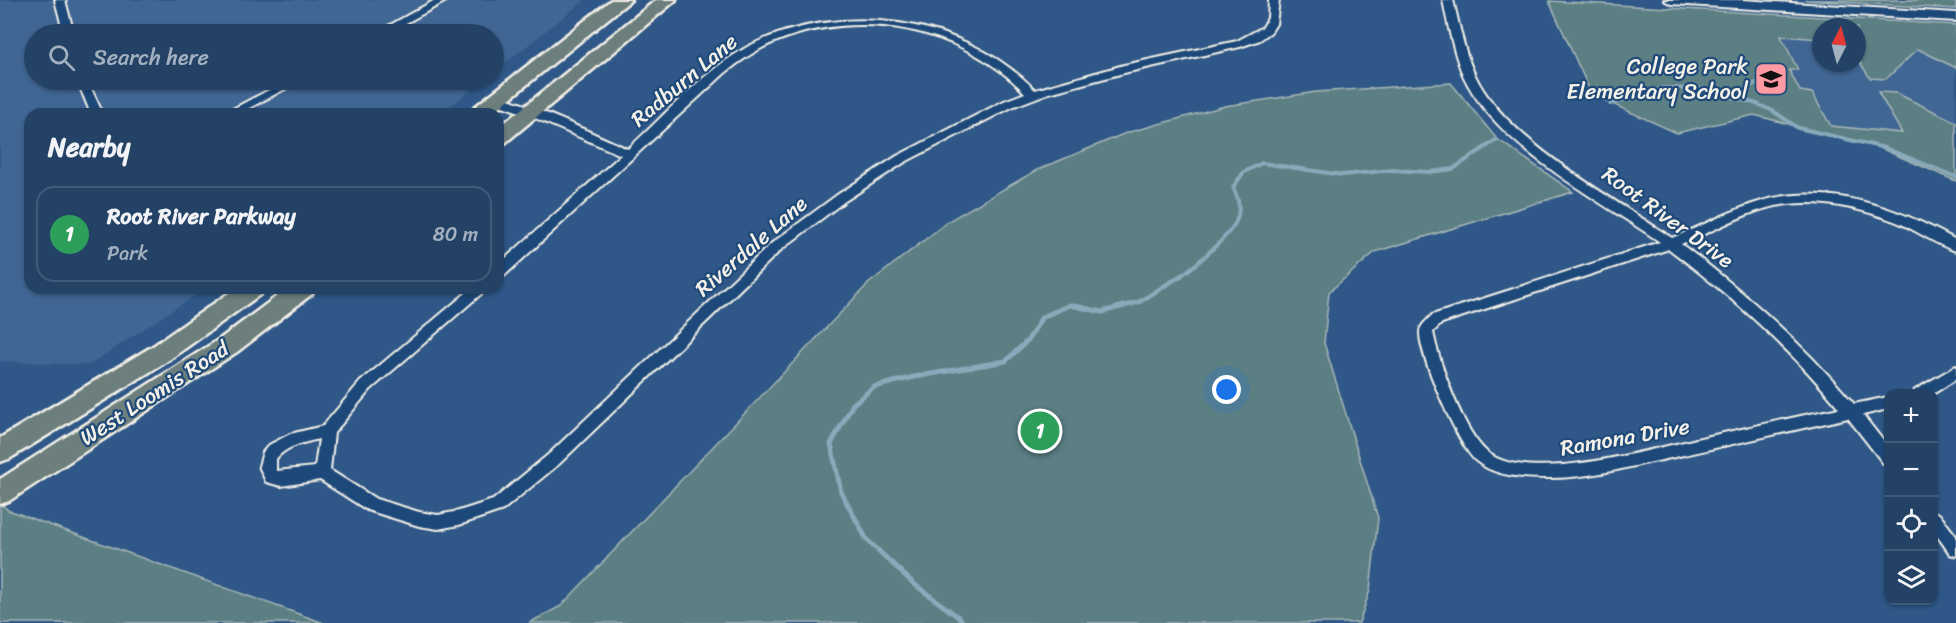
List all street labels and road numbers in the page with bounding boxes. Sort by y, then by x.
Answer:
street label: Radburn Lane [621,23,747,137]
street label: Root River Drive [1594,155,1743,279]
street label: Riverdale Lane [686,185,817,307]
street label: West Loomis Road [71,329,238,456]
street label: Ramona Drive [1557,406,1693,468]

